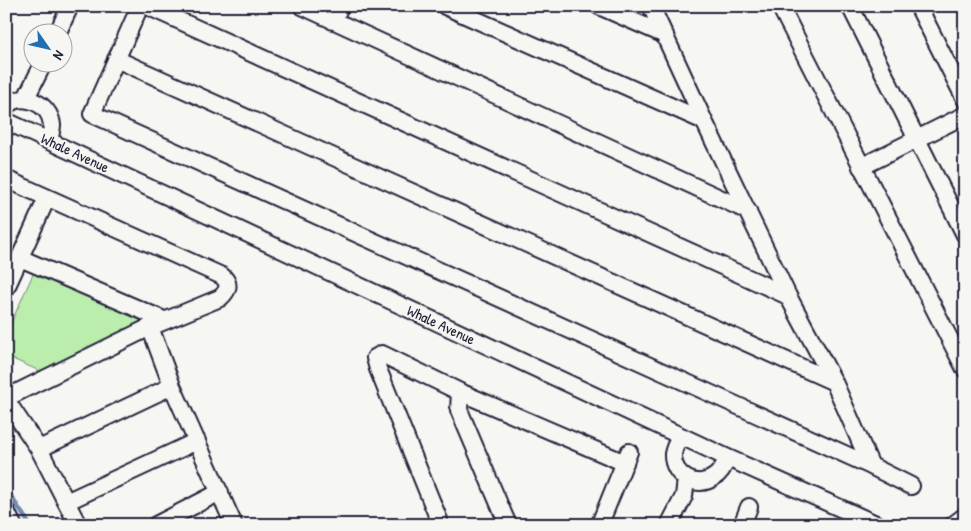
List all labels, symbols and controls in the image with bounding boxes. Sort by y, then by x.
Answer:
north arrow [22,22,72,72]
text: N [49,47,69,64]
street label: Whale Avenue [38,128,113,177]
street label: Whale Avenue [404,300,479,349]

